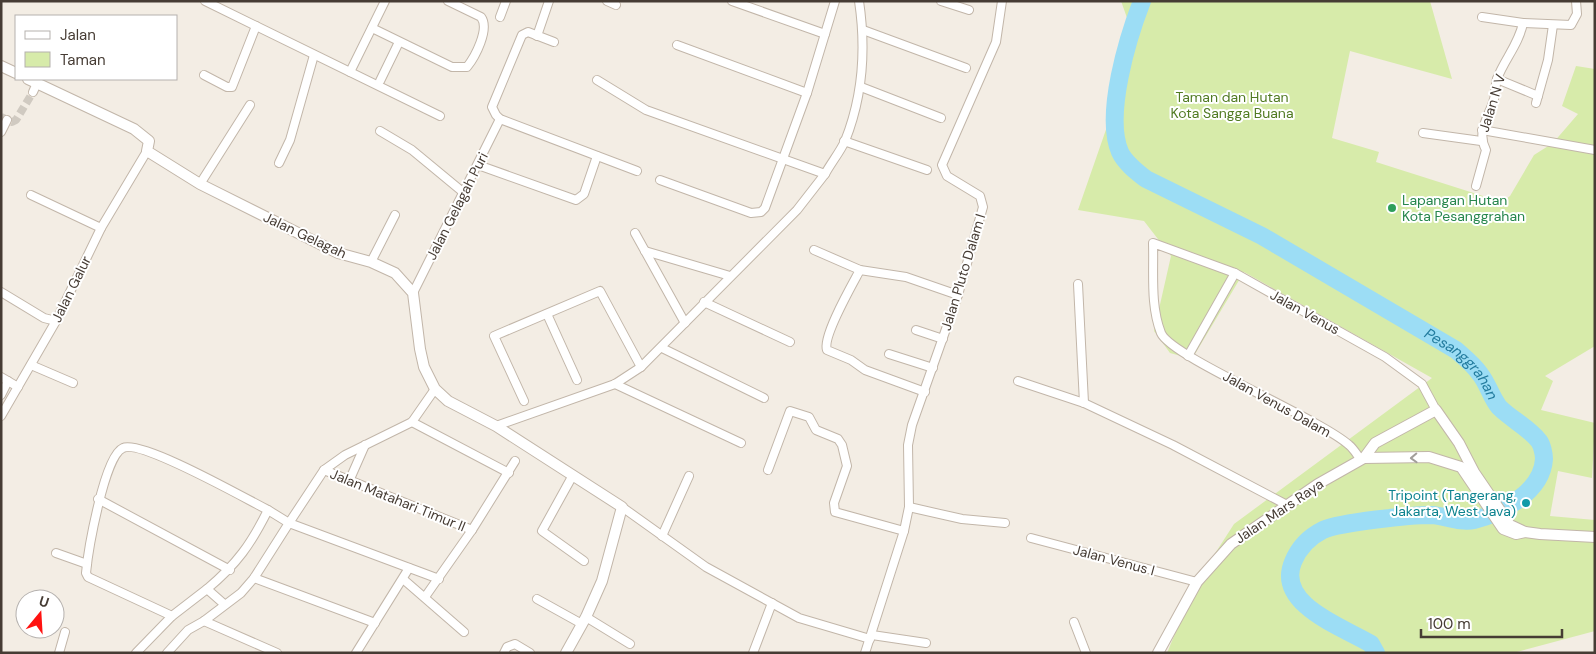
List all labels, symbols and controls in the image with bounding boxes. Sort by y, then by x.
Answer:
legend [15,15,178,80]
text: Jalan [60,25,96,45]
text: Taman [60,50,106,70]
street label: Jalan N V [1475,71,1510,134]
park label: Taman dan Hutan Kota Sangga Buana [1170,88,1294,122]
street label: Jalan Gelagah Puri [422,149,492,263]
place label: Lapangan Hutan Kota Pesanggrahan [1402,191,1525,225]
marker: Lapangan Hutan Kota Pesanggrahan [1386,202,1398,214]
street label: Jalan Gelagah [260,208,350,262]
street label: Jalan Pluto Dalam I [937,211,989,333]
street label: Jalan Galur [47,253,95,325]
street label: Jalan Venus [1267,286,1343,338]
water label: Pesanggrahan [1421,324,1503,404]
street label: Jalan Venus Dalam [1220,367,1334,441]
one-way arrow [1410,452,1418,463]
street label: Jalan Matahari Timur II [328,465,468,535]
street label: Jalan Mars Raya [1231,475,1327,547]
place label: Tripoint (Tangerang, Jakarta, West Java) [1388,486,1516,520]
marker: Tripoint (Tangerang, Jakarta, West Java) [1520,497,1532,509]
street label: Jalan Venus I [1071,540,1157,580]
north arrow [15,589,65,639]
text: U [37,592,51,612]
scale bar [1421,606,1562,638]
text: 100 m [1428,614,1471,634]

